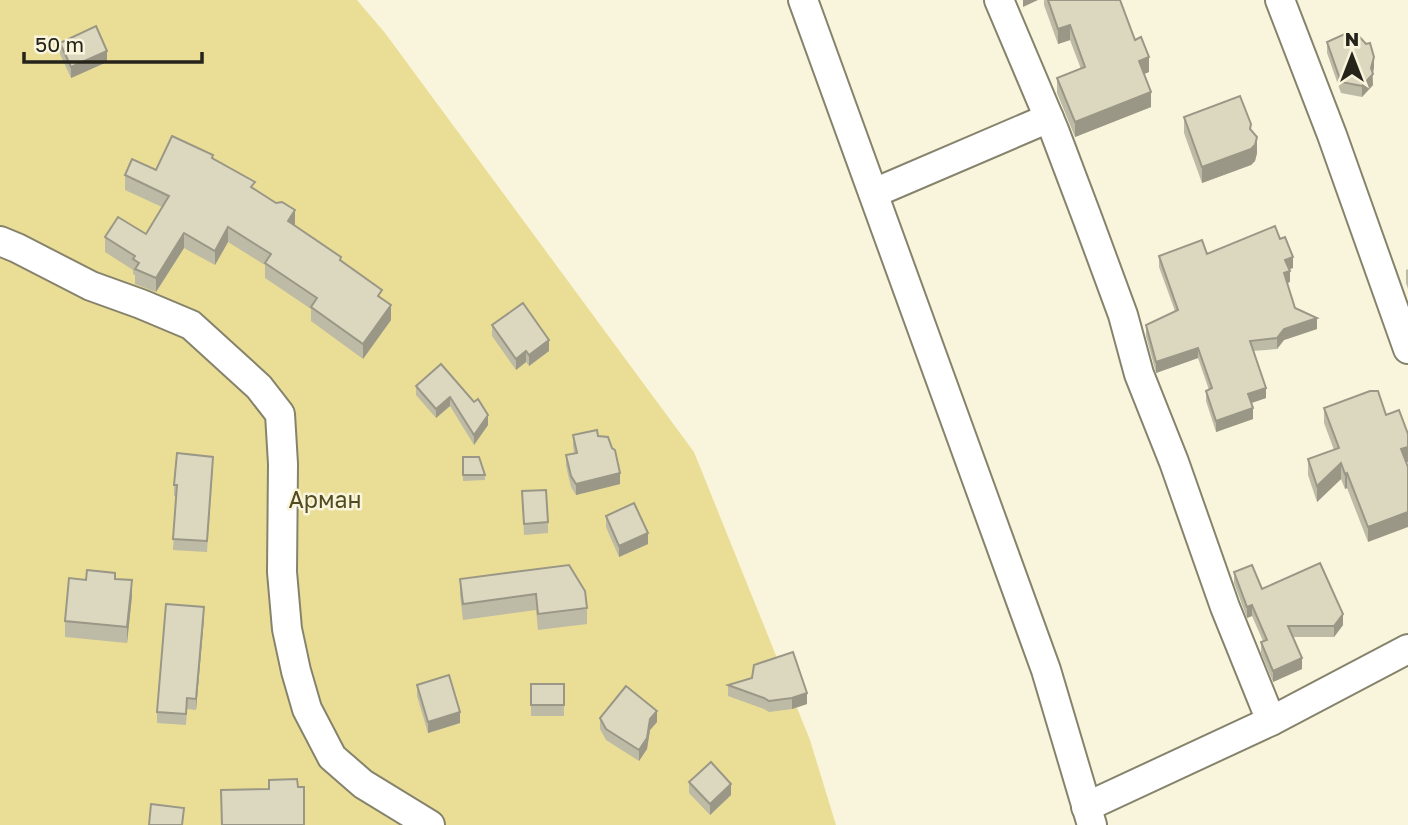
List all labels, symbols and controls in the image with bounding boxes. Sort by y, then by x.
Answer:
scale bar [24,21,203,65]
north arrow [1317,21,1387,91]
text: N [1345,27,1359,50]
text: 50 m [35,31,84,57]
park label: Арман [288,485,362,513]

